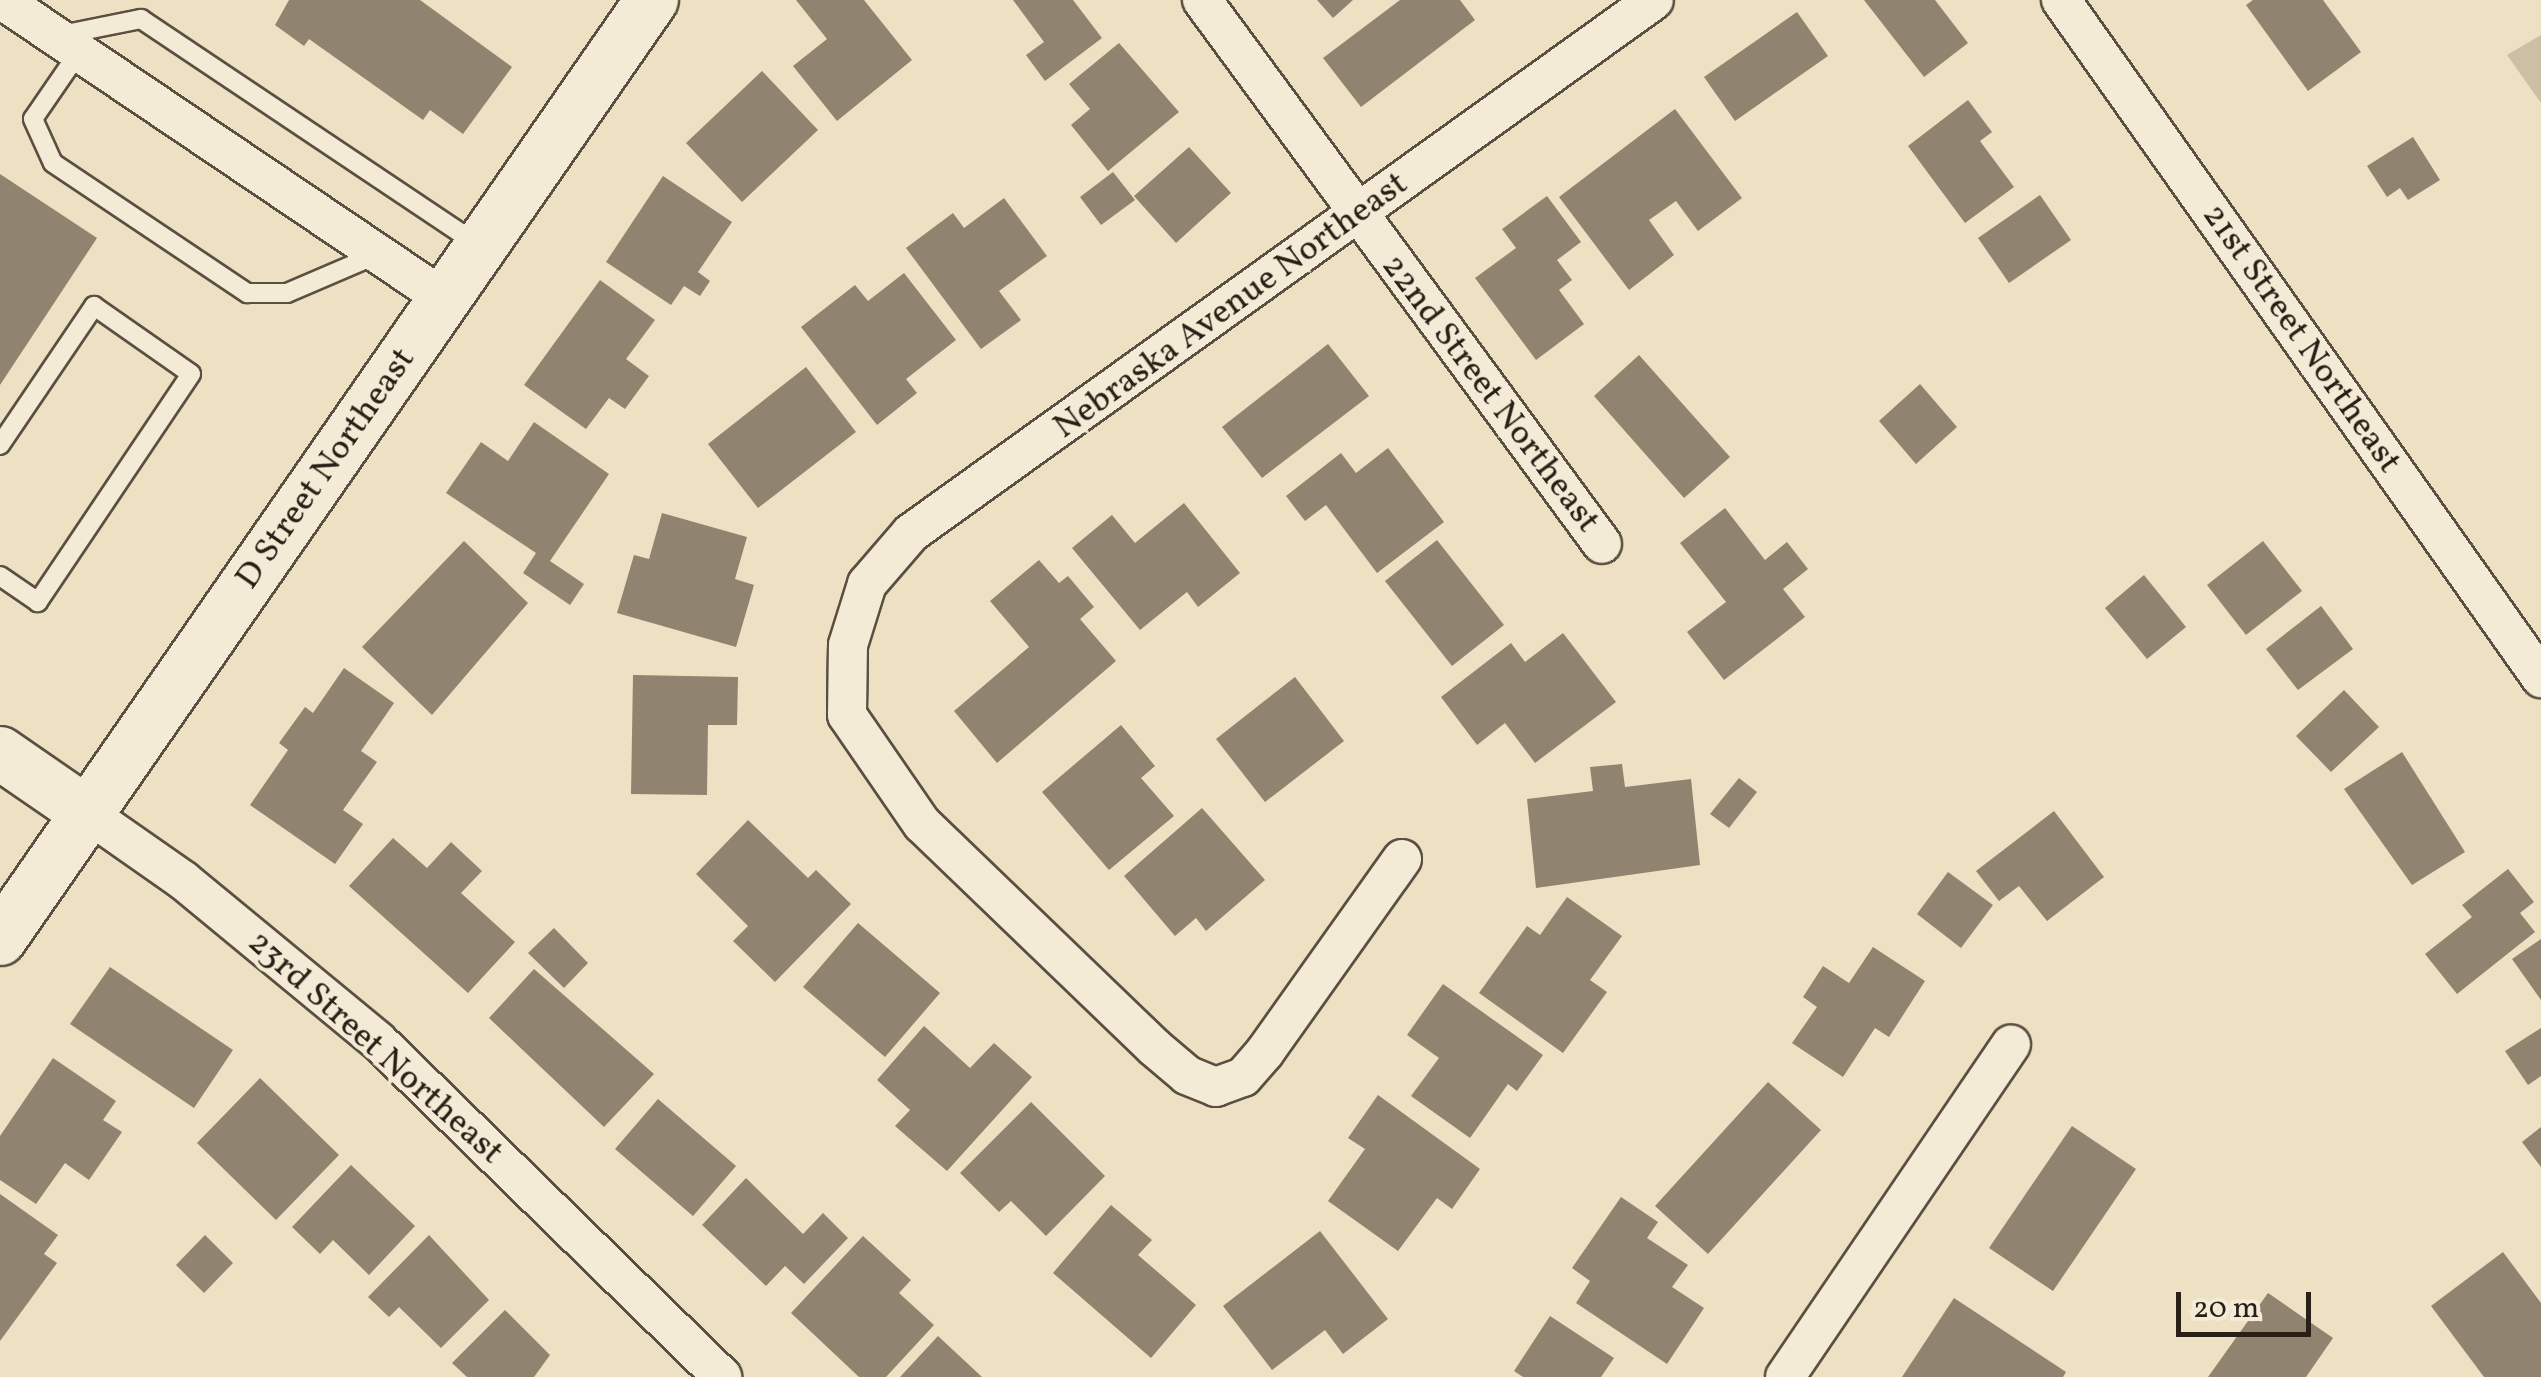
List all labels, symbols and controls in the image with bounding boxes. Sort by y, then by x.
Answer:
street label: Nebraska Avenue Northeast [1046,163,1416,449]
street label: 21st Street Northeast [2192,196,2410,482]
street label: 22nd Street Northeast [1372,247,1608,541]
street label: D Street Northeast [227,340,425,598]
street label: 23rd Street Northeast [239,922,511,1174]
scale bar [2181,1272,2316,1334]
text: 20 m [2193,1288,2259,1330]

